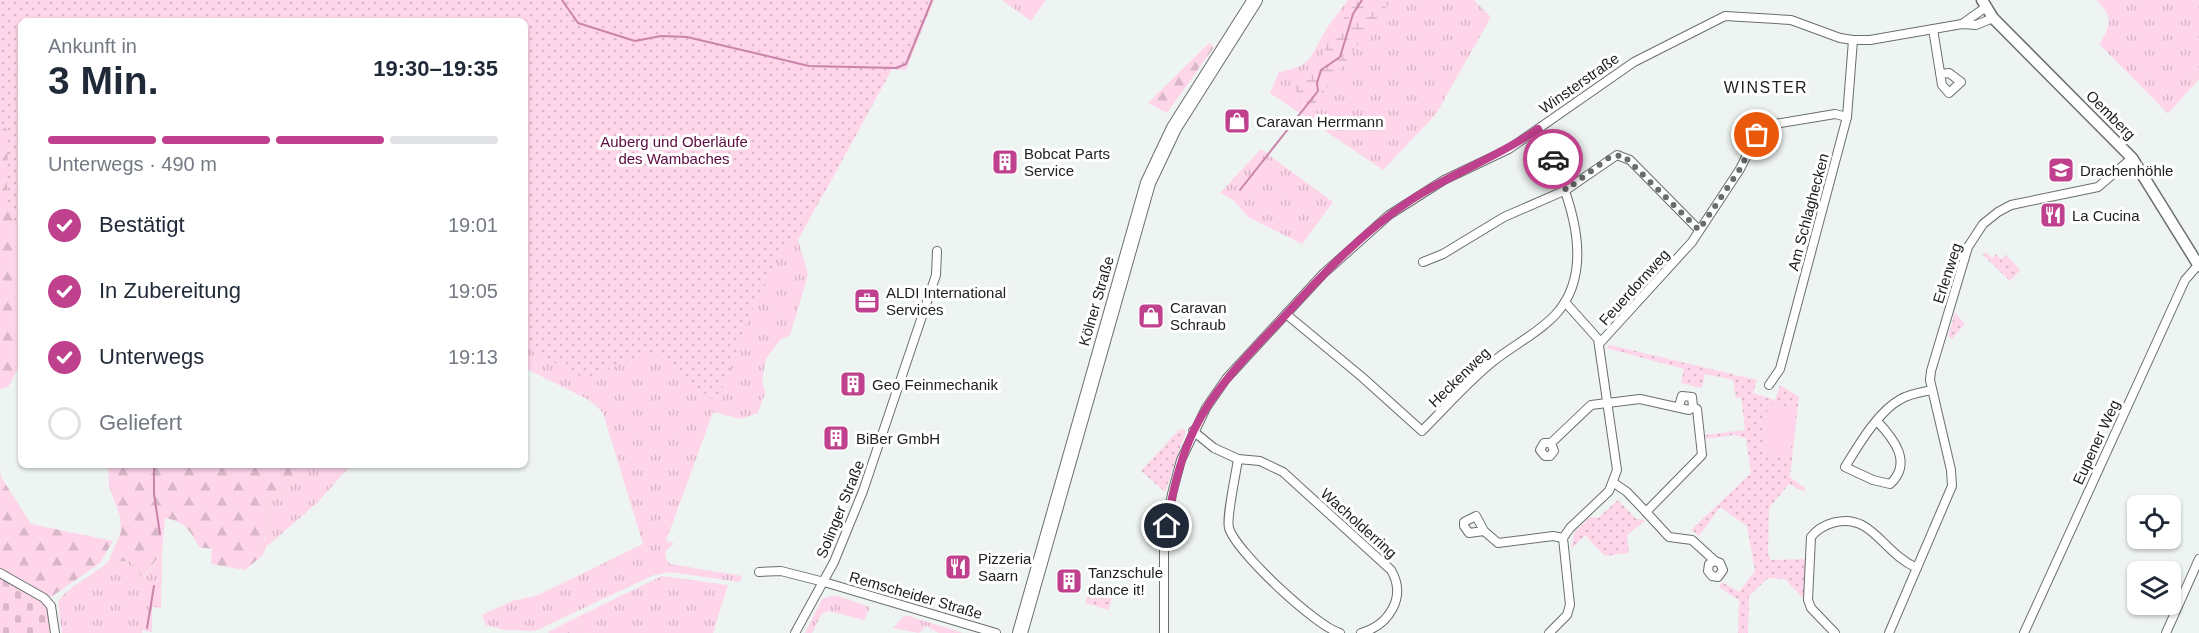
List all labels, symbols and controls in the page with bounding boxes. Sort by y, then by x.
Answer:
text: Ankunft in [48,35,137,57]
street label: Winsterstraße [1536,49,1622,117]
text: 19:30–19:35 [373,56,498,81]
text: 3 Min. [48,59,159,102]
district label: WINSTER [1724,79,1808,96]
street label: Oemberg [2083,87,2139,143]
shop icon: Caravan Herrmann [1222,106,1252,136]
pin [1731,109,1782,160]
place label: Caravan Herrmann [1256,113,1384,130]
icon: bag [1740,118,1773,151]
courier [1523,129,1583,189]
park label: Auberg und Oberläufe des Wambaches [600,133,748,167]
icon: car [1537,143,1570,176]
place label: Bobcat Parts Service [1024,145,1110,179]
building icon: Bobcat Parts Service [990,147,1020,177]
street label: Am Schlaghecken [1784,151,1832,273]
text: Unterwegs · 490 m [48,153,217,175]
school or university icon: Drachenhöhle [2046,155,2076,185]
place label: Drachenhöhle [2080,162,2173,179]
restaurant icon: La Cucina [2038,200,2068,230]
place label: La Cucina [2072,207,2140,224]
icon: check [48,209,81,242]
text: Bestätigt [99,212,185,237]
text: 19:01 [448,214,498,236]
street label: Erlenweg [1929,241,1965,305]
street label: Feuerdornweg [1595,245,1673,329]
street label: Kölner Straße [1075,254,1117,348]
icon: check [48,275,81,308]
text: In Zubereitung [99,278,241,303]
text: 19:05 [448,280,498,302]
place label: ALDI International Services [886,284,1006,318]
office icon: ALDI International Services [852,286,882,316]
place label: Caravan Schraub [1170,299,1227,333]
shop icon: Caravan Schraub [1136,301,1166,331]
icon: check [48,341,81,374]
text: Unterwegs [99,344,204,369]
street label: Heckenweg [1425,344,1493,410]
text: 19:13 [448,346,498,368]
building icon: Geo Feinmechanik [838,369,868,399]
place label: Geo Feinmechanik [872,376,998,393]
street label: Eupener Weg [2069,397,2123,487]
text: Geliefert [99,410,182,435]
building icon: BiBer GmbH [821,423,851,453]
place label: BiBer GmbH [856,430,940,447]
street label: Solinger Straße [813,458,867,560]
street label: Wacholderring [1318,485,1400,561]
map controls [2127,495,2181,615]
button: locate [2127,495,2181,549]
pin [1141,500,1192,551]
icon: home [1150,509,1183,542]
place label: Pizzeria Saarn [978,550,1032,584]
restaurant icon: Pizzeria Saarn [943,552,973,582]
button: layers [2127,561,2181,615]
place label: Tanzschule dance it! [1088,564,1163,598]
building icon: Tanzschule dance it! [1054,566,1084,596]
street label: Remscheider Straße [848,568,984,622]

